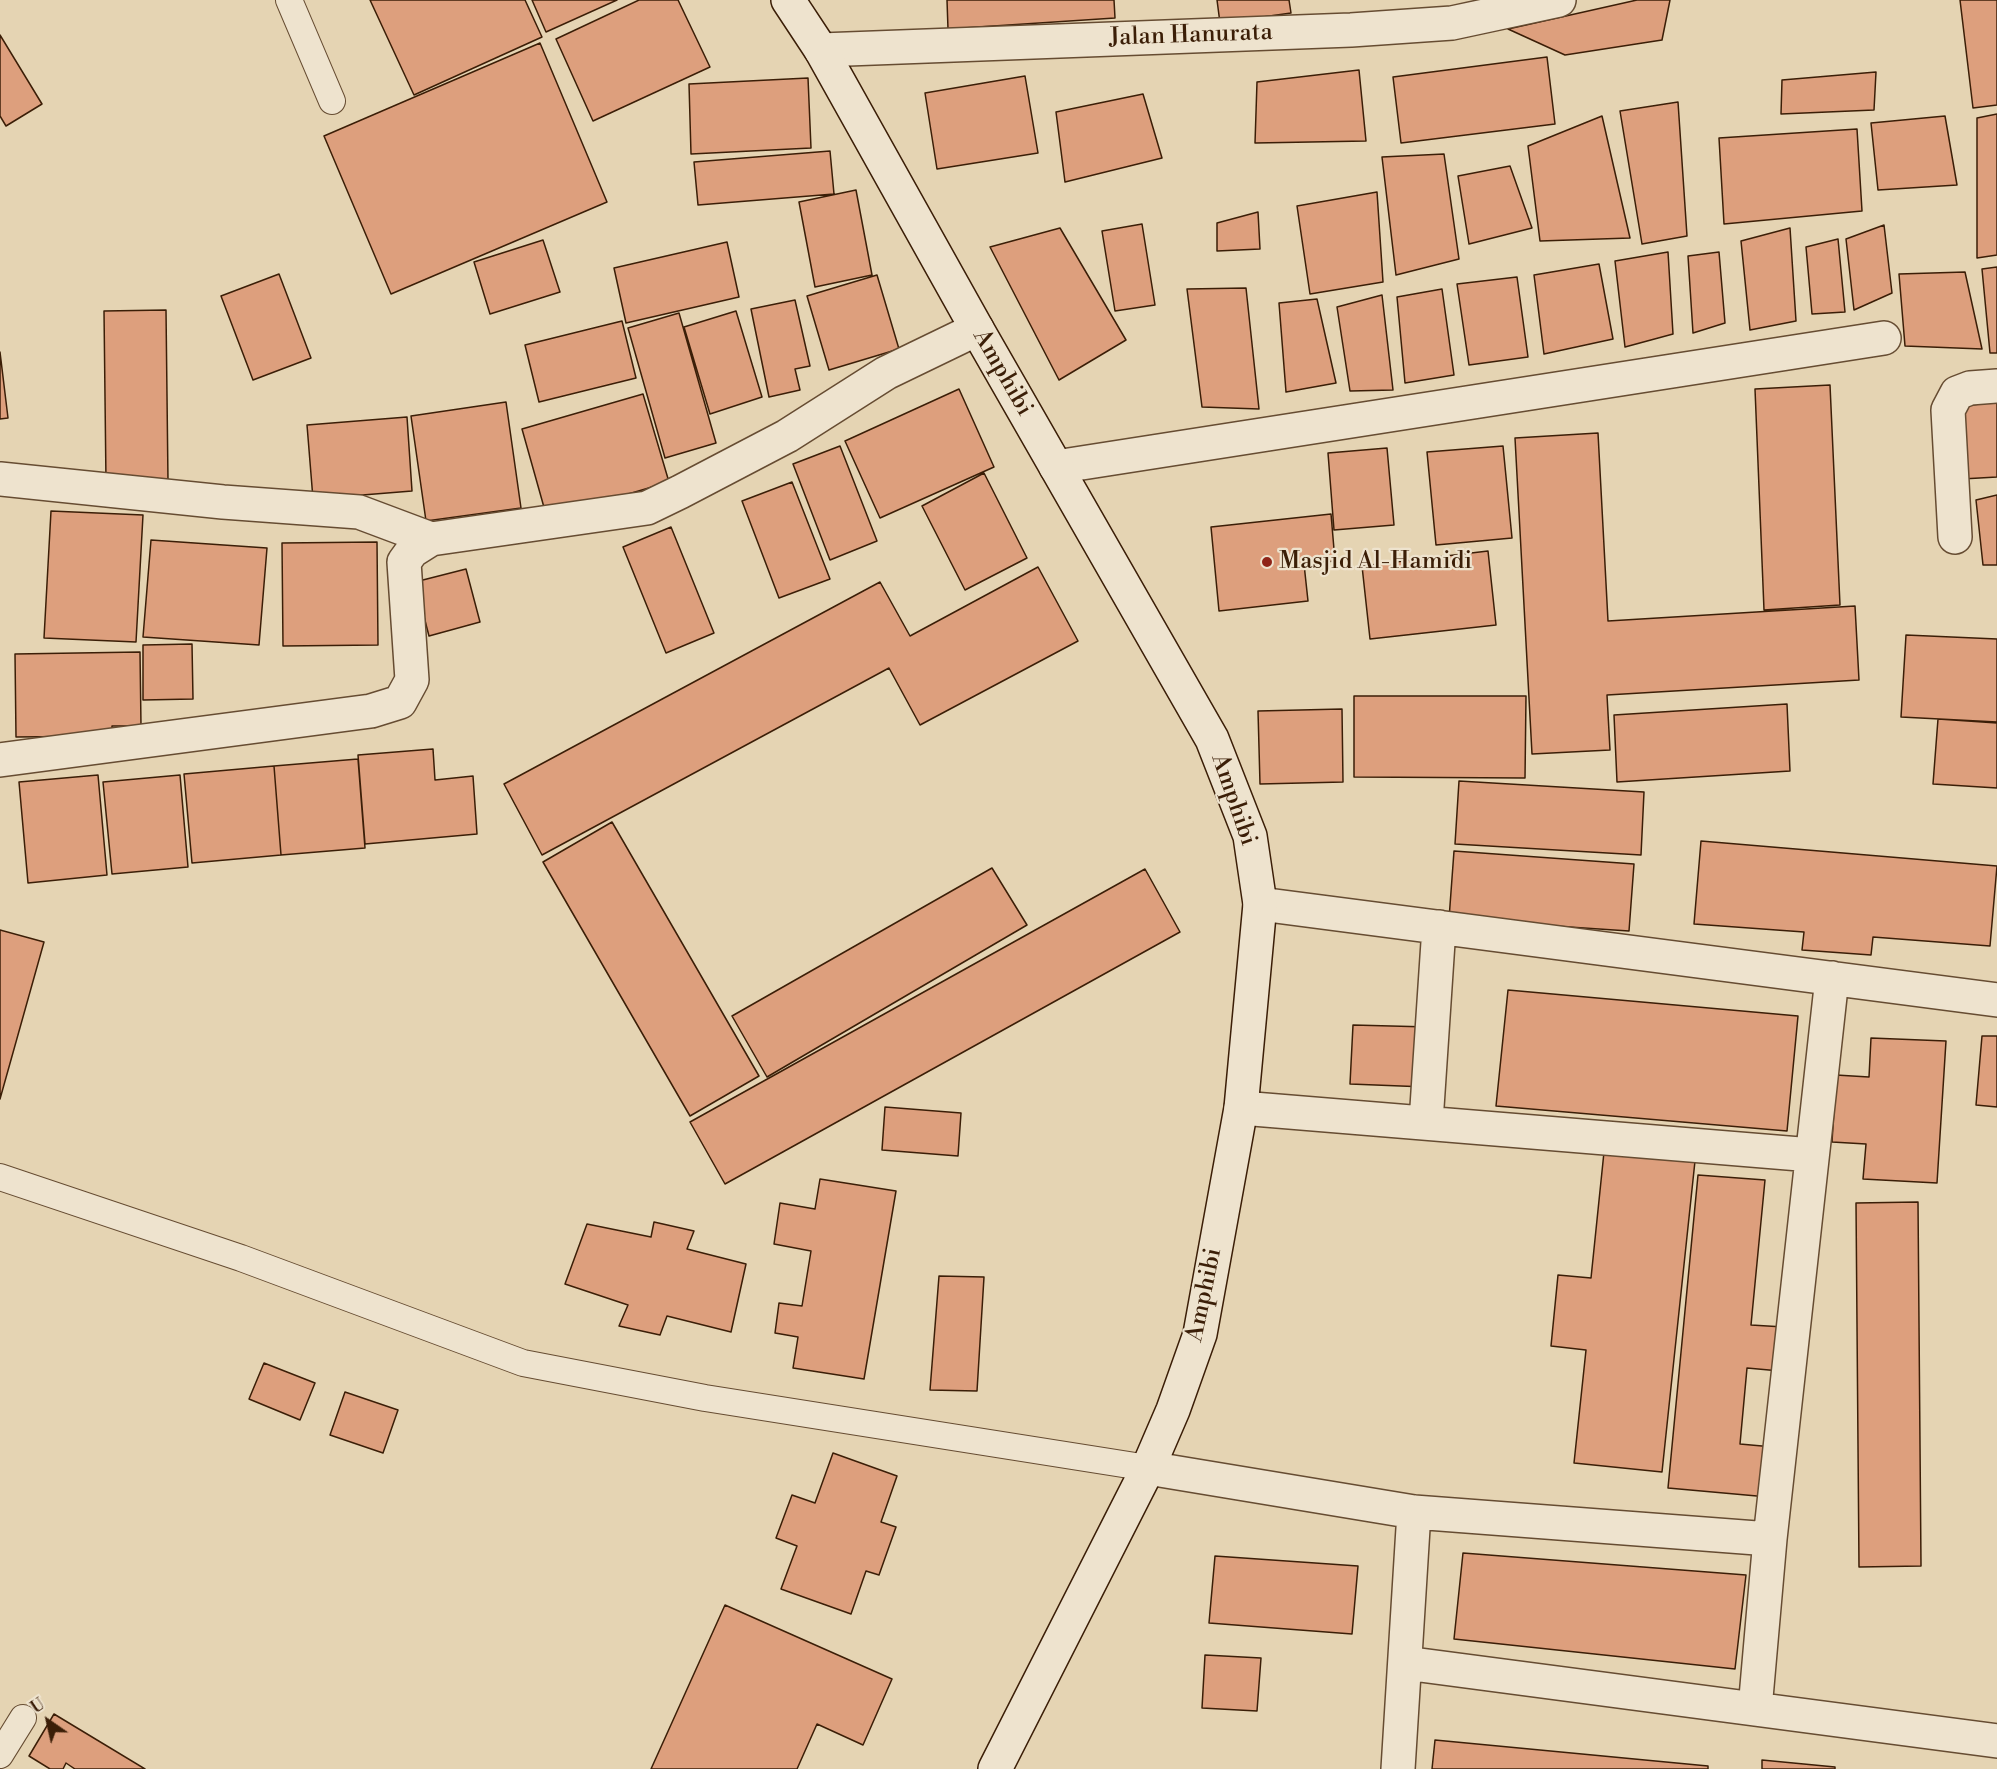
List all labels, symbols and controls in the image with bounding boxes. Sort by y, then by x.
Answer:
street label: Jalan Hanurata [1109,19,1273,53]
street label: Amphibi [966,325,1038,421]
place label: Masjid Al-Hamidi [1279,548,1472,576]
marker: Masjid Al-Hamidi [1260,555,1274,569]
street label: Amphibi [1204,750,1262,850]
street label: Amphibi [1181,1246,1229,1344]
north arrow [18,1691,78,1751]
text: U [27,1694,49,1718]

